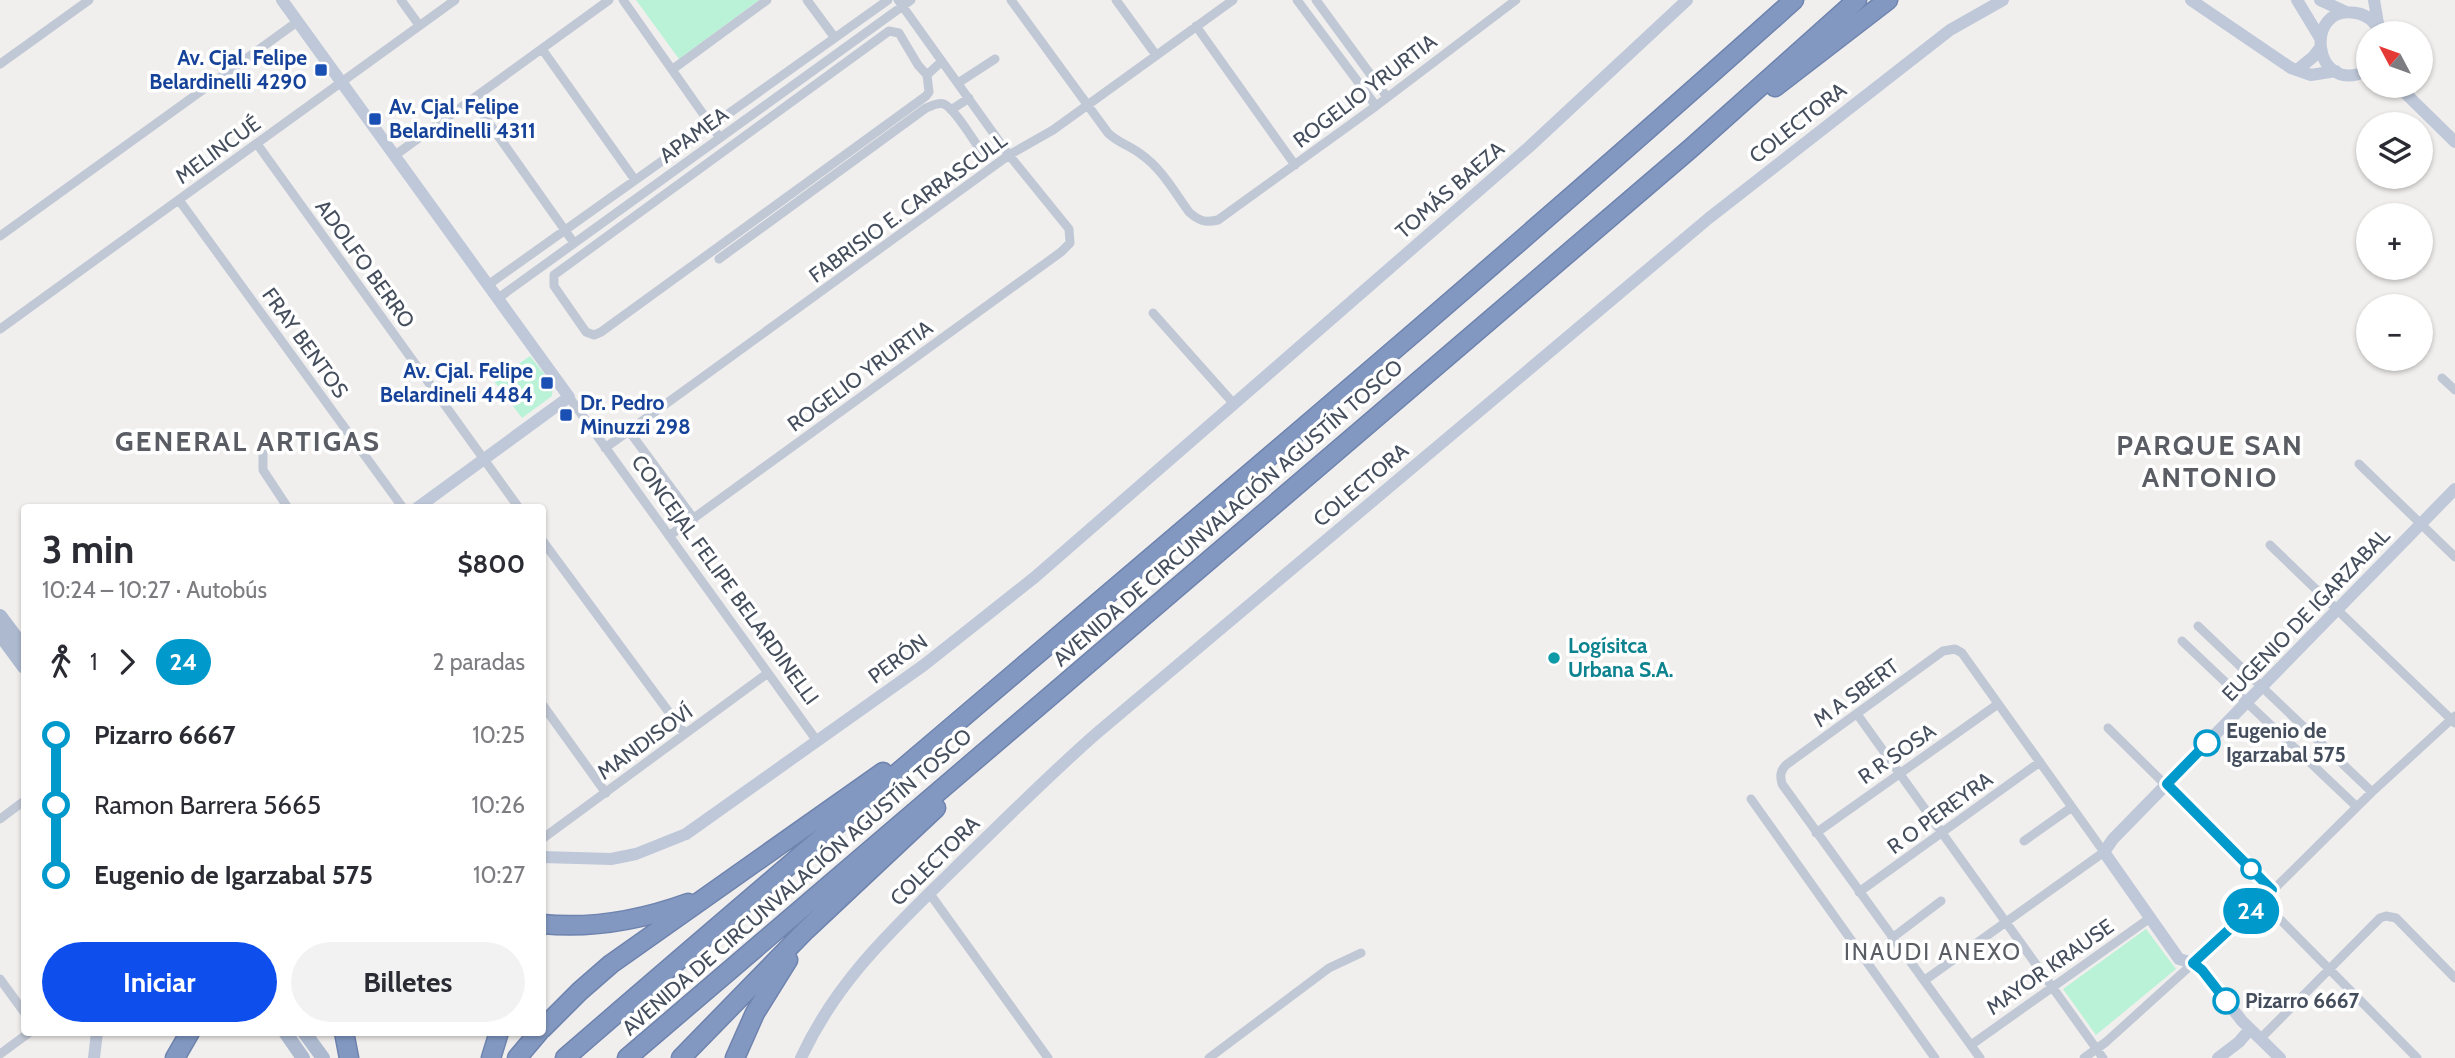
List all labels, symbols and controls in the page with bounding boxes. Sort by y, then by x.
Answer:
north arrow [2356,21,2432,98]
map controls [2356,21,2433,371]
street label: ROGELIO YRURTIA [1288,29,1441,153]
place label: Av. Cjal. Felipe Belardinelli 4290 [149,45,307,94]
marker: Av. Cjal. Felipe Belardinelli 4290 [313,62,329,78]
street label: COLECTORA [1744,77,1851,168]
place label: Av. Cjal. Felipe Belardinelli 4311 [389,94,536,143]
street label: APAMEA [655,101,733,168]
street label: MELINCUÉ [170,110,265,189]
marker: Av. Cjal. Felipe Belardinelli 4311 [367,111,383,127]
button: layers [2356,112,2433,189]
street label: FABRISIO E. CARRASCULL [804,127,1012,288]
street label: TOMÁS BAEZA [1390,136,1509,243]
street label: ADOLFO BERRO [311,195,420,333]
button: + [2356,203,2433,280]
street label: FRAY BENTOS [257,283,354,403]
button: − [2356,294,2433,371]
street label: ROGELIO YRURTIA [782,315,937,437]
street label: AVENIDA DE CIRCUNVALACIÓN AGUSTÍN TOSCO [1048,354,1408,671]
place label: Av. Cjal. Felipe Belardineli 4484 [380,358,533,407]
marker: Av. Cjal. Felipe Belardineli 4484 [539,375,555,391]
place label: Dr. Pedro Minuzzi 298 [580,390,691,439]
marker: Dr. Pedro Minuzzi 298 [558,407,574,423]
district label: GENERAL ARTIGAS [115,424,381,458]
district label: PARQUE SAN ANTONIO [2116,428,2304,494]
street label: COLECTORA [1308,438,1413,532]
street label: CONCEJAL FELIPE BELARDINELLI [626,450,824,709]
street label: EUGENIO DE IGARZABAL [2216,523,2395,706]
text: 3 min [42,526,134,573]
text: $800 [458,548,525,580]
text: 10:24 – 10:27 · Autobús [42,576,267,604]
street label: PERÓN [863,629,932,688]
place label: Logísitca Urbana S.A. [1568,633,1674,682]
icon: walk [42,643,80,681]
icon: forward [108,643,146,681]
text: 24 [170,647,197,676]
text: 1 [90,648,98,676]
text: 2 paradas [432,648,525,676]
marker: Logísitca Urbana S.A. [1546,650,1562,666]
street label: M A SBERT [1808,653,1903,732]
street label: MANDISOVÍ [592,699,697,785]
street label: R R SOSA [1853,718,1940,789]
place label: Eugenio de Igarzabal 575 [2226,718,2346,767]
text: Pizarro 6667 [94,719,236,751]
text: 10:25 [472,721,525,749]
street label: AVENIDA DE CIRCUNVALACIÓN AGUSTÍN TOSCO [617,723,977,1040]
marker: Eugenio de Igarzabal 575 [2194,730,2220,756]
street label: R O PEREYRA [1882,766,1997,859]
text: Ramon Barrera 5665 [94,789,321,821]
text: 10:26 [472,791,525,819]
street label: COLECTORA [885,811,985,911]
text: Eugenio de Igarzabal 575 [94,859,373,891]
unlabelled marker [2241,859,2261,879]
text: 10:27 [473,861,525,889]
line badge: 24 [2220,888,2282,934]
text: 24 [2237,896,2265,925]
street label: MAYOR KRAUSE [1981,913,2118,1020]
district label: INAUDI ANEXO [1844,938,2022,966]
button: Iniciar [42,942,277,1022]
button: Billetes [291,942,525,1022]
marker: Pizarro 6667 [2213,988,2239,1014]
place label: Pizarro 6667 [2245,988,2360,1013]

